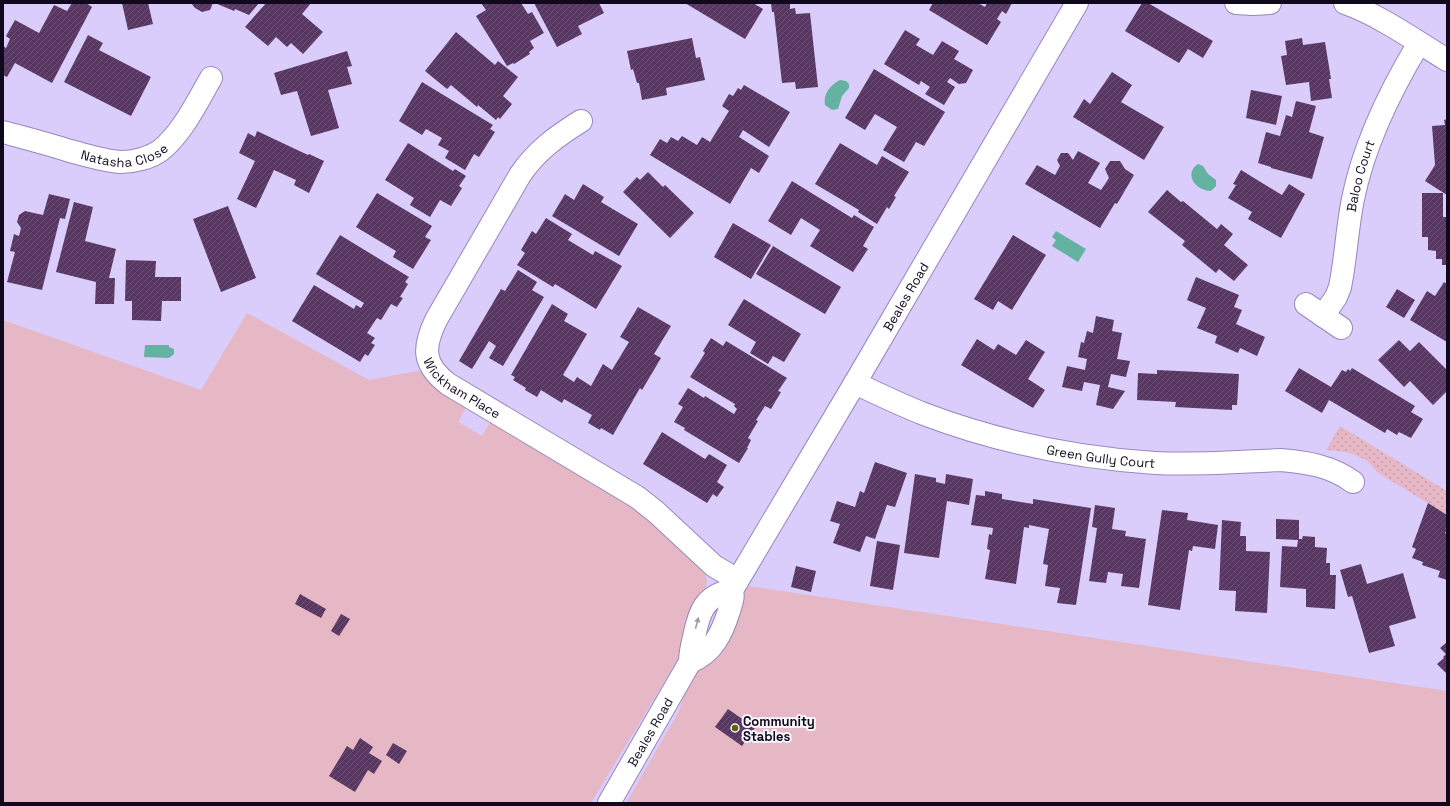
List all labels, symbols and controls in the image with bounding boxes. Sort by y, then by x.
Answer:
street label: Baloo Court [1343,138,1379,213]
street label: Natasha Close [79,140,172,171]
street label: Beales Road [879,259,933,334]
street label: Wickham Place [419,355,504,422]
street label: Green Gully Court [1045,441,1156,472]
one-way arrow [694,617,700,630]
street label: Beales Road [624,695,677,770]
place label: Community Stables [743,713,815,745]
marker: Community Stables [730,723,740,733]

